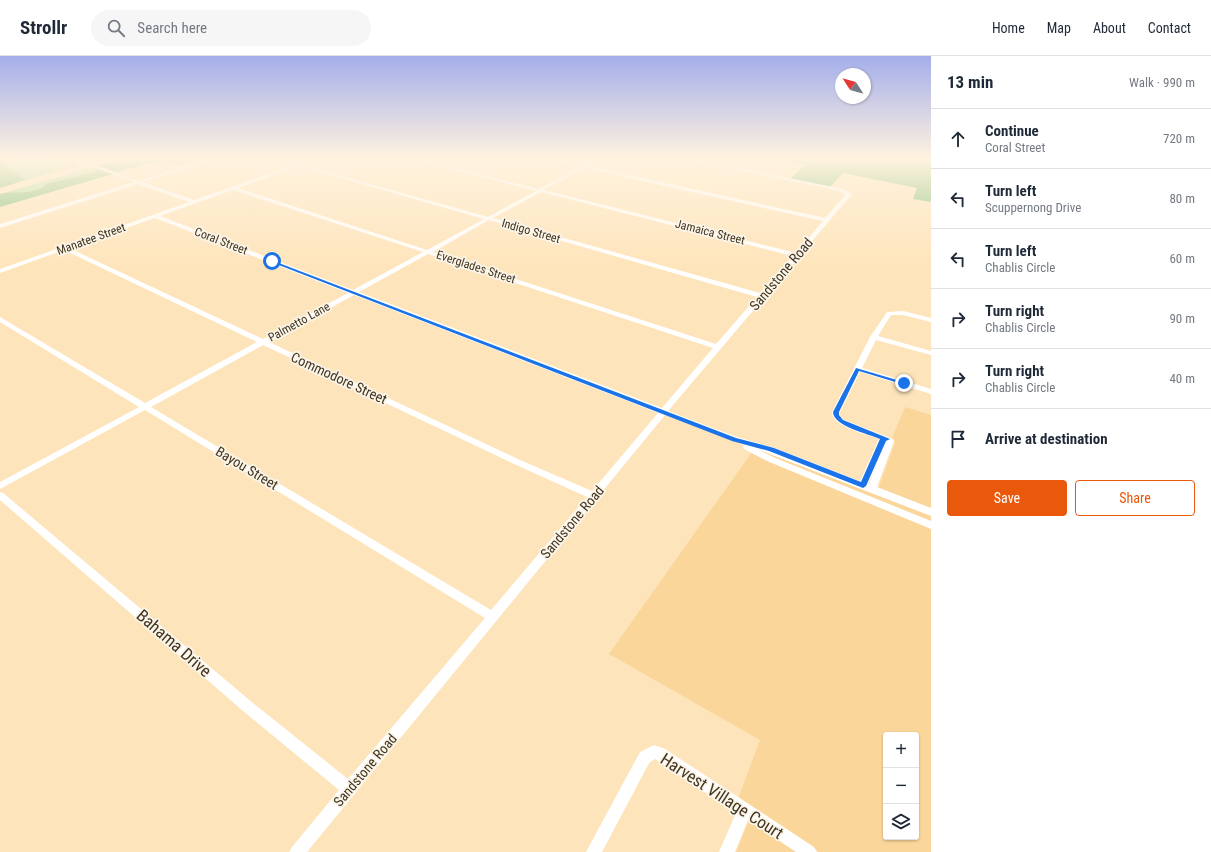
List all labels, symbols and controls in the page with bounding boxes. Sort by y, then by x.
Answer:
search box [91,10,371,46]
text: Strollr [20,16,67,39]
icon: search [105,17,127,39]
text: Search here [137,19,207,37]
text: Home [992,20,1025,36]
text: Map [1047,20,1071,36]
text: About [1093,20,1126,36]
text: Contact [1148,20,1191,36]
north arrow [835,68,871,104]
text: 13 min [947,72,993,92]
text: Walk · 990 m [1129,75,1195,90]
text: Continue [985,122,1039,140]
icon: ahead [947,128,969,150]
text: 720 m [1163,131,1195,146]
text: Coral Street [985,140,1045,155]
text: Turn left [985,182,1036,200]
icon: left [947,188,969,210]
text: 80 m [1169,191,1195,206]
text: Scuppernong Drive [985,200,1081,215]
street label: Indigo Street [500,216,562,246]
street label: Jamaica Street [674,217,747,248]
street label: Manatee Street [55,220,128,258]
street label: Coral Street [193,224,250,258]
street label: Sandstone Road [746,234,816,314]
text: Turn left [985,242,1036,260]
street label: Everglades Street [435,248,518,287]
icon: left [947,248,969,270]
text: 60 m [1169,251,1195,266]
route start [263,252,281,270]
text: Chablis Circle [985,260,1055,275]
street label: Palmetto Lane [266,299,333,345]
text: Turn right [985,302,1044,320]
icon: right [947,308,969,330]
text: 90 m [1169,311,1195,326]
text: Chablis Circle [985,320,1055,335]
street label: Commodore Street [289,349,389,407]
text: Turn right [985,362,1044,380]
icon: right [947,368,969,390]
text: 40 m [1169,371,1195,386]
route end [895,374,913,392]
text: Chablis Circle [985,380,1055,395]
icon: arrive [947,428,969,450]
text: Arrive at destination [985,430,1108,448]
street label: Bayou Street [213,443,281,493]
button: Save [947,480,1067,516]
button: Share [1075,480,1195,516]
street label: Sandstone Road [537,482,607,562]
street label: Bahama Drive [133,605,215,681]
street label: Sandstone Road [330,730,400,810]
map controls [883,732,919,840]
button: + [883,732,919,768]
street label: Harvest Village Court [657,749,787,843]
button: − [883,768,919,804]
button: layers [883,804,919,840]

